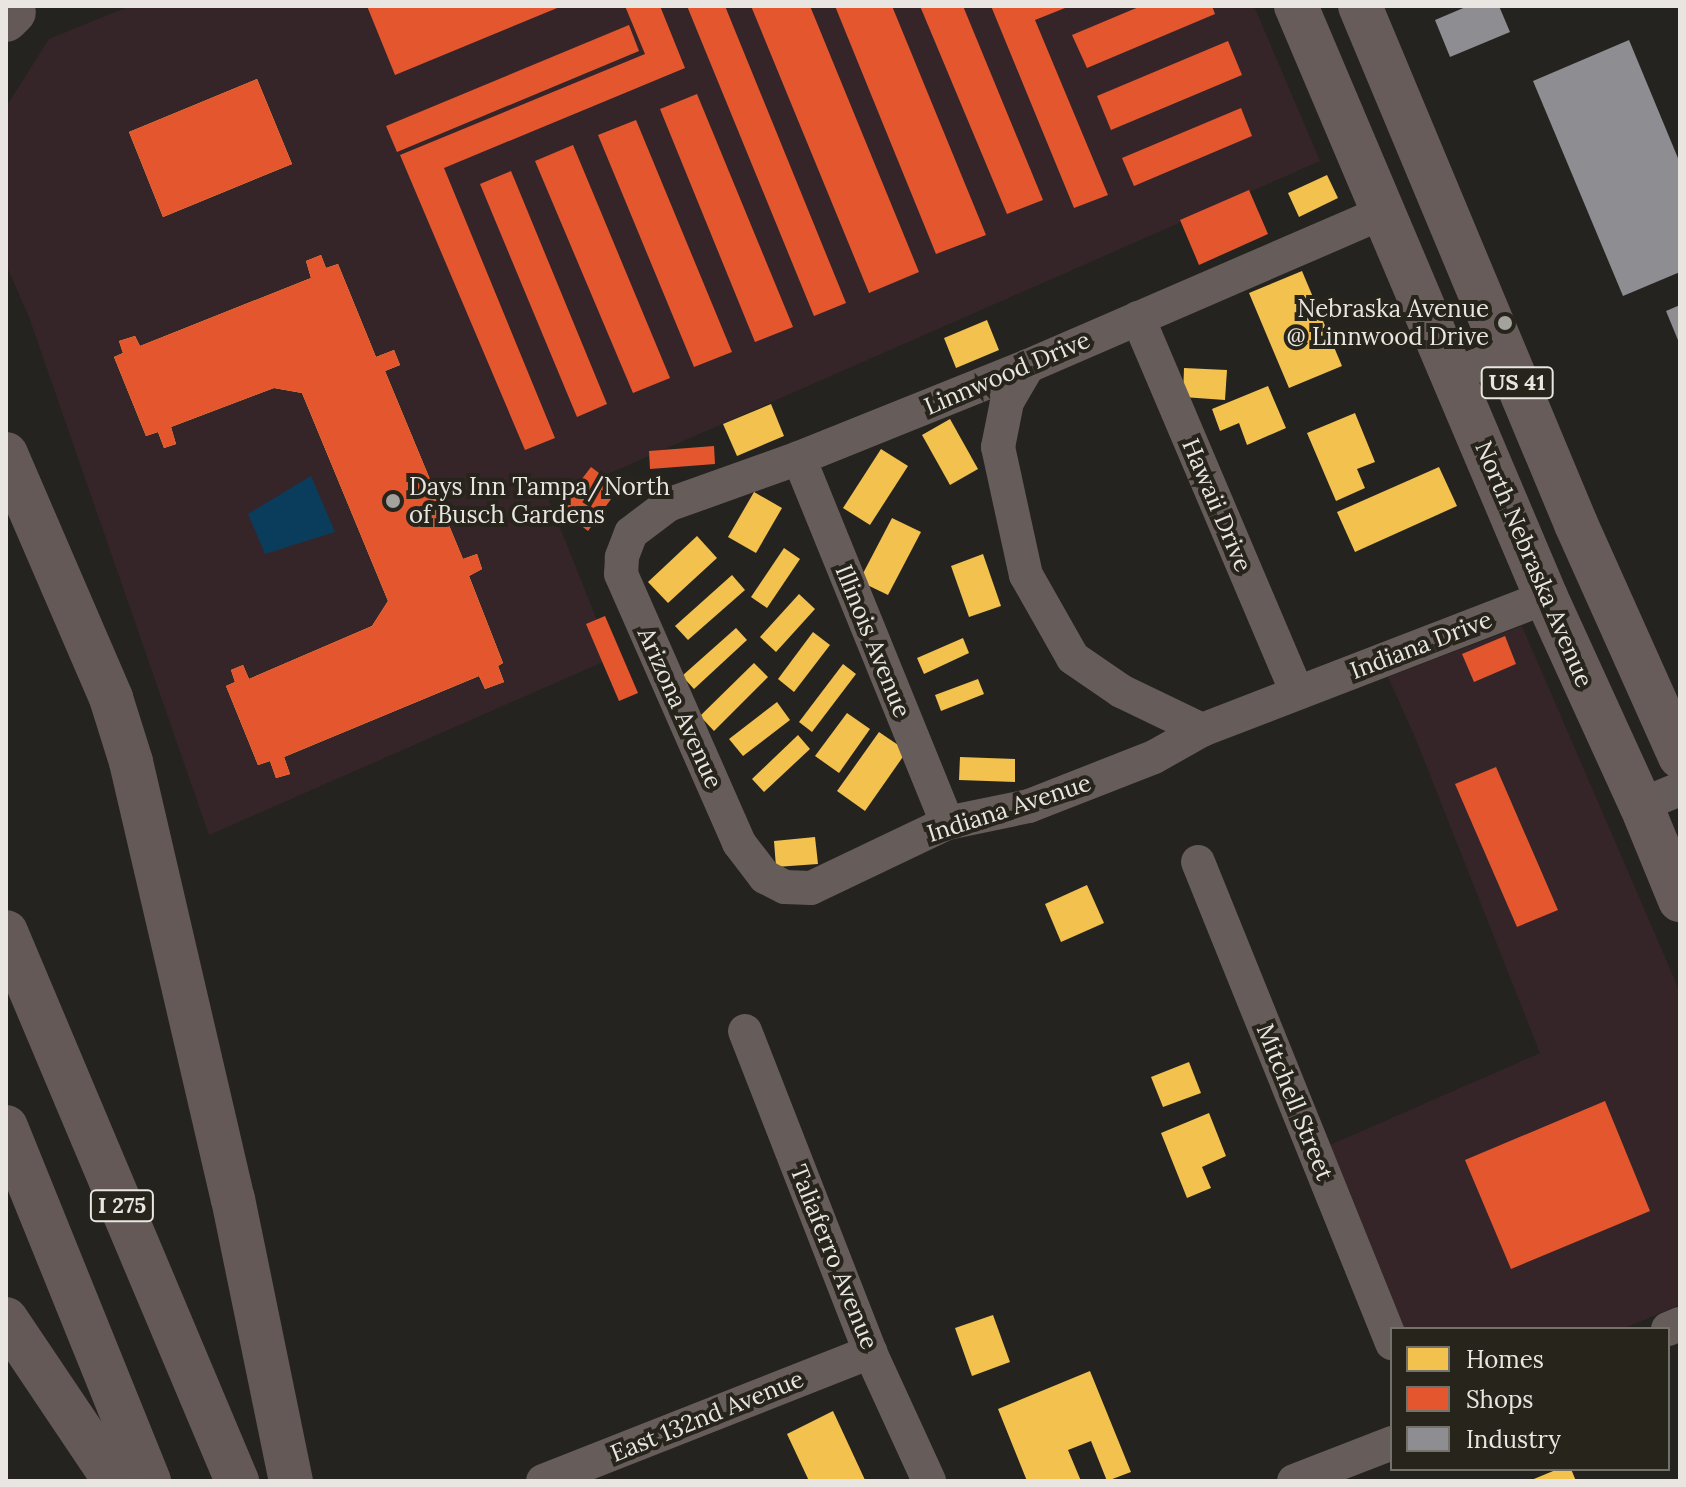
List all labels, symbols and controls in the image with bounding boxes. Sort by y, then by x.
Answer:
place label: Nebraska Avenue @ Linnwood Drive [1287,295,1489,351]
marker: Nebraska Avenue @ Linnwood Drive [1496,314,1514,332]
street label: Linnwood Drive [920,325,1094,421]
road number: US 41 [1479,365,1555,401]
street label: Hawaii Drive [1176,434,1258,576]
street label: North Nebraska Avenue [1469,437,1599,691]
place label: Days Inn Tampa/North of Busch Gardens [409,473,670,529]
marker: Days Inn Tampa/North of Busch Gardens [384,492,402,510]
street label: Illinois Avenue [829,560,917,722]
street label: Indiana Drive [1346,605,1496,685]
street label: Arizona Avenue [632,623,728,793]
street label: Indiana Avenue [923,768,1095,848]
street label: Mitchell Street [1251,1020,1339,1184]
street label: Taliaferro Avenue [784,1161,884,1353]
road number: I 275 [88,1188,156,1224]
legend [1390,1327,1670,1471]
text: Homes [1466,1344,1544,1375]
street label: East 132nd Avenue [606,1364,808,1468]
text: Shops [1466,1384,1533,1415]
text: Industry [1466,1424,1561,1455]

